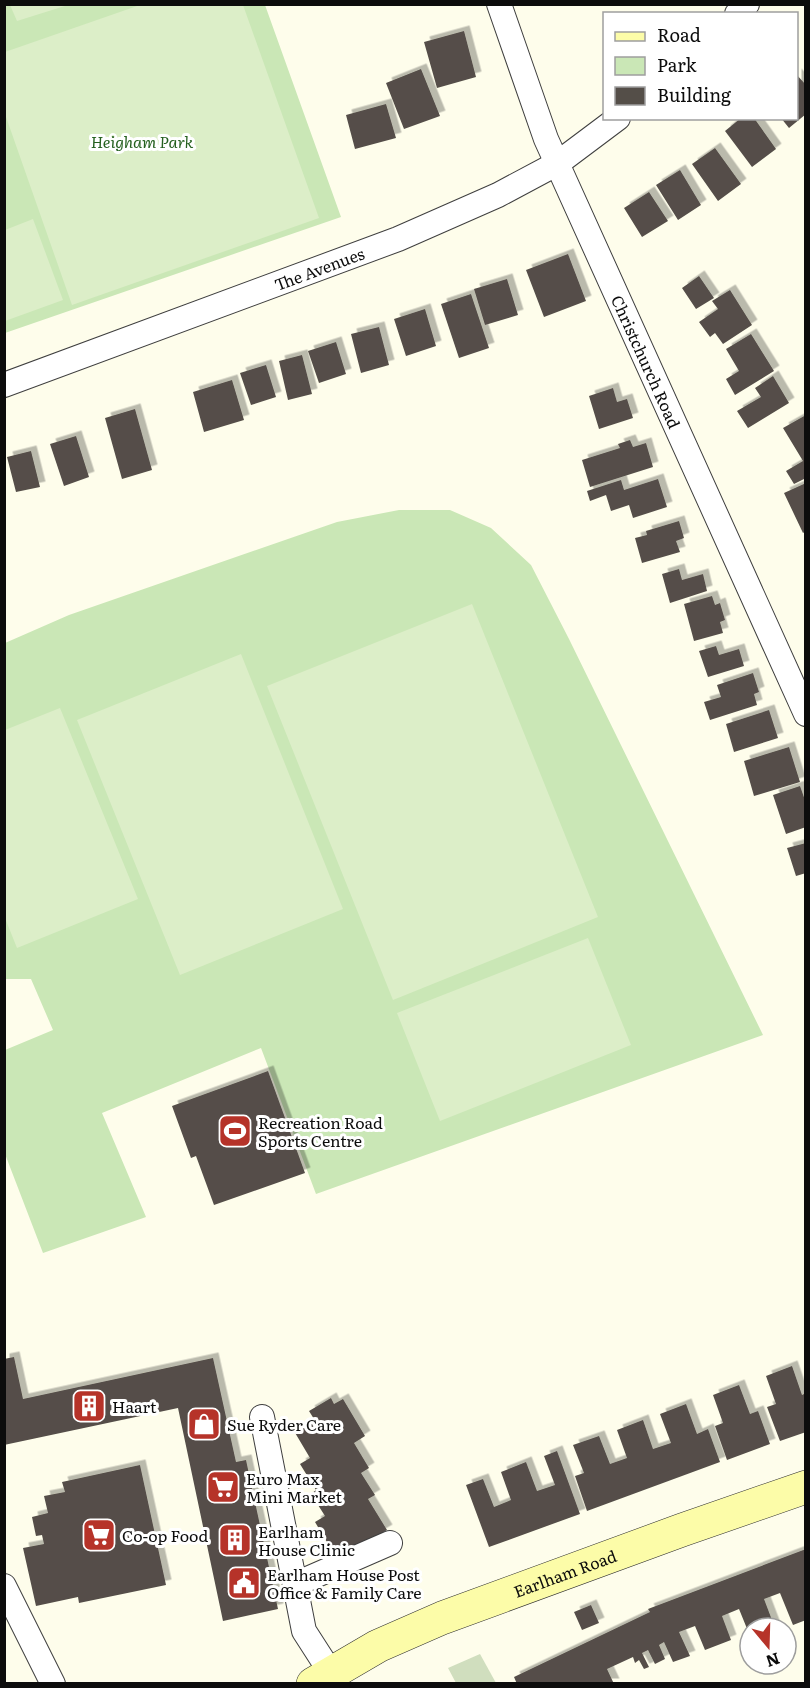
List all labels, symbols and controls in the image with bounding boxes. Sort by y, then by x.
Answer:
legend [603,12,798,120]
text: Road [657,21,701,48]
text: Park [657,51,698,78]
text: Building [657,81,732,108]
park label: Heigham Park [91,129,193,153]
street label: The Avenues [271,241,367,296]
street label: Christchurch Road [606,291,687,432]
place label: Recreation Road Sports Centre [258,1110,383,1152]
sports icon: Recreation Road Sports Centre [217,1113,253,1149]
building icon: Haart [71,1388,107,1424]
place label: Haart [112,1394,157,1418]
shop icon: Sue Ryder Care [186,1406,222,1442]
place label: Sue Ryder Care [227,1412,341,1436]
place label: Euro Max Mini Market [246,1466,342,1508]
supermarket icon: Euro Max Mini Market [205,1469,241,1505]
supermarket icon: Co-op Food [81,1517,117,1553]
place label: Earlham House Clinic [258,1519,355,1561]
building icon: Earlham House Clinic [217,1522,253,1558]
place label: Co-op Food [122,1523,208,1547]
street label: Earlham Road [510,1543,620,1603]
place label: Earlham House Post Office & Family Care [267,1562,422,1604]
public building icon: Earlham House Post Office & Family Care [226,1565,262,1601]
north arrow [738,1616,798,1676]
text: N [763,1648,783,1675]

